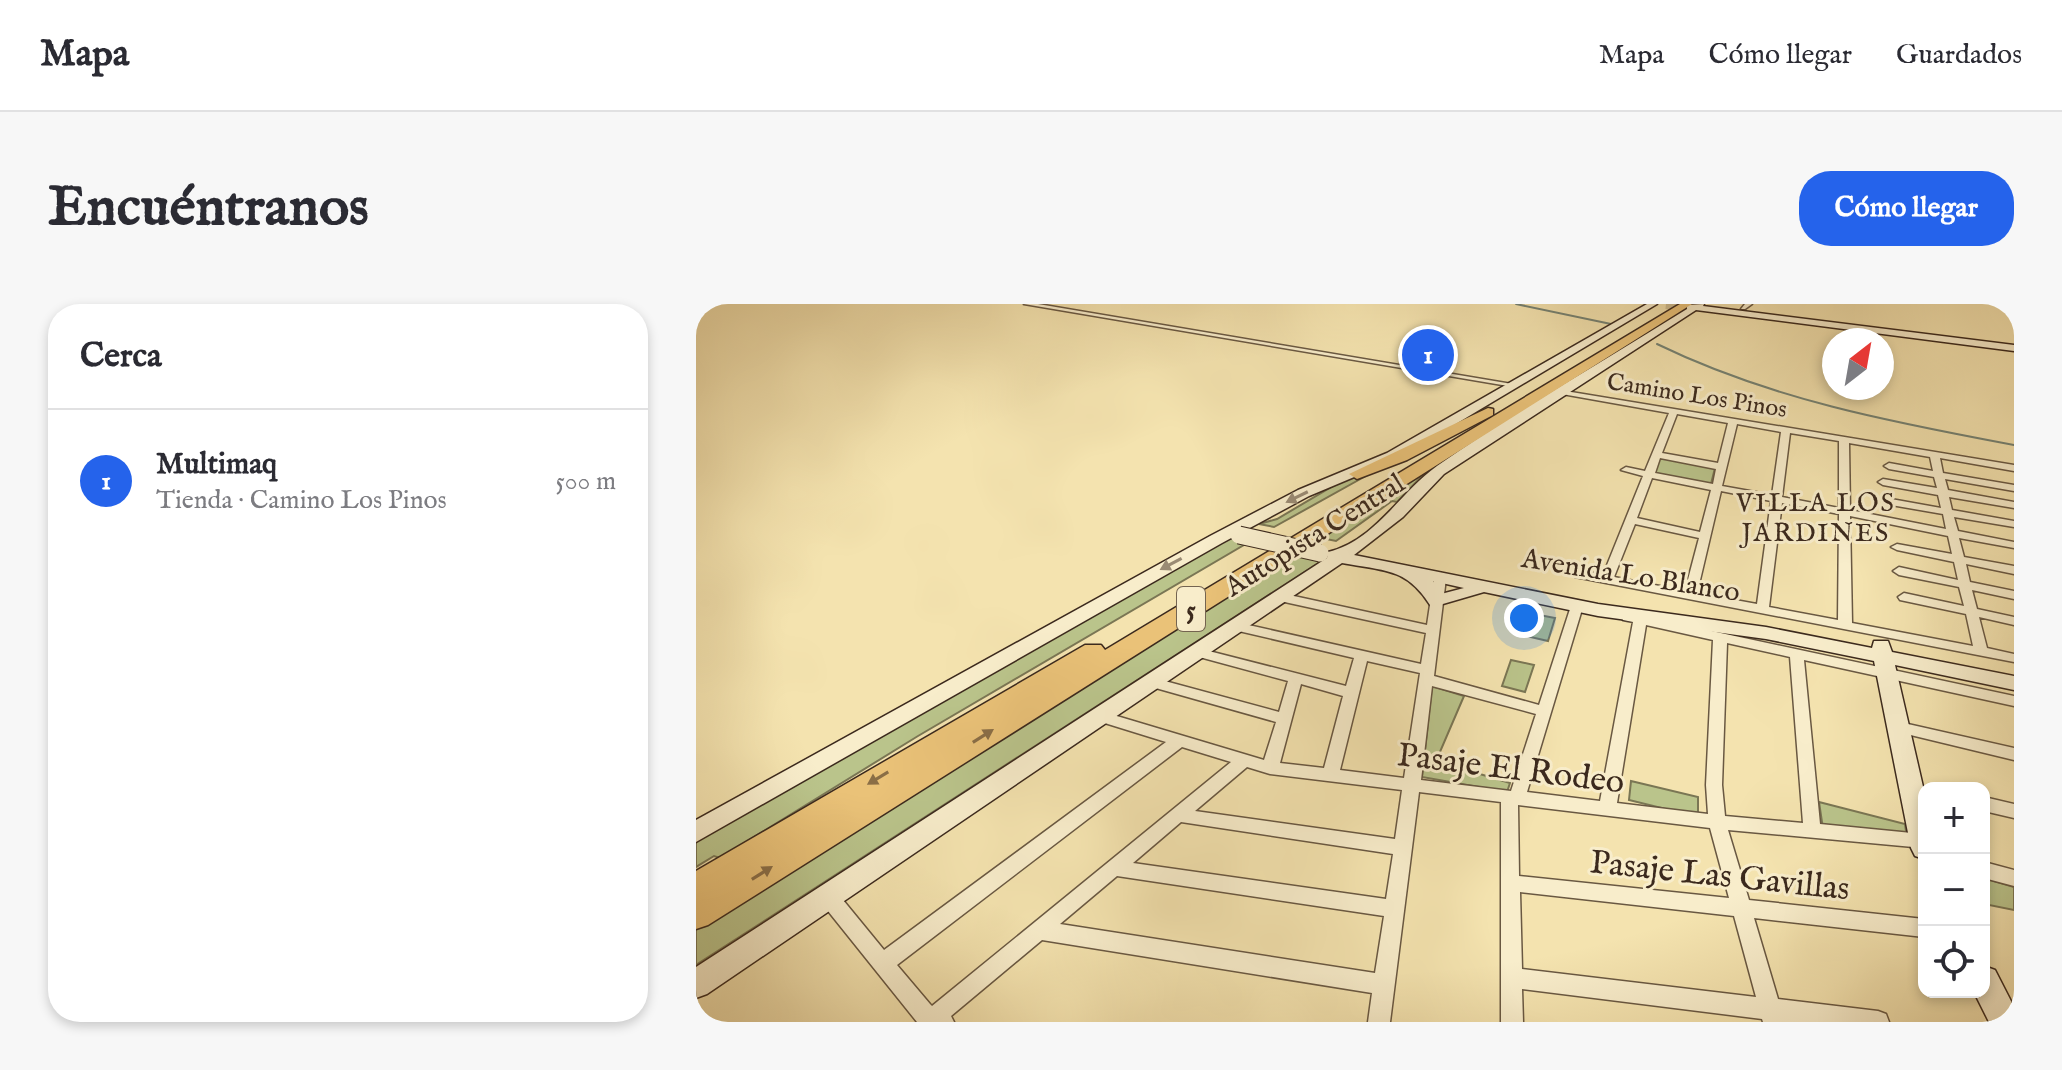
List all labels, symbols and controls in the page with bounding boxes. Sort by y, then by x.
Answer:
text: Mapa [40,31,129,79]
text: Mapa [1599,38,1664,73]
text: Cómo llegar [1708,38,1852,73]
text: Guardados [1896,38,2022,73]
button: Cómo llegar [1799,171,2014,246]
text: Encuéntranos [48,173,369,244]
pin: 1 [1402,325,1454,385]
north arrow [1822,328,1894,400]
text: Cerca [80,335,162,378]
street label: Camino Los Pinos [1605,367,1789,426]
text: Multimaq [156,446,277,484]
text: 1 [101,465,111,498]
text: 500 m [555,465,616,498]
street label: Autopista Central [1218,467,1412,606]
text: Tienda · Camino Los Pinos [156,484,447,517]
district label: VILLA LOS JARDINES [1735,487,1896,550]
one-way arrow [1285,490,1309,504]
street label: Avenida Lo Blanco [1518,542,1742,611]
one-way arrow [1160,556,1182,570]
road number: 5 [1177,587,1205,631]
your location [1504,598,1544,638]
one-way arrow [972,730,994,744]
street label: Pasaje El Rodeo [1395,734,1627,805]
one-way arrow [867,771,889,785]
map controls [1918,782,1990,998]
button: + [1918,782,1990,854]
street label: Pasaje Las Gavillas [1588,841,1852,912]
button: − [1918,854,1990,926]
one-way arrow [751,866,773,880]
button: locate [1918,926,1990,998]

